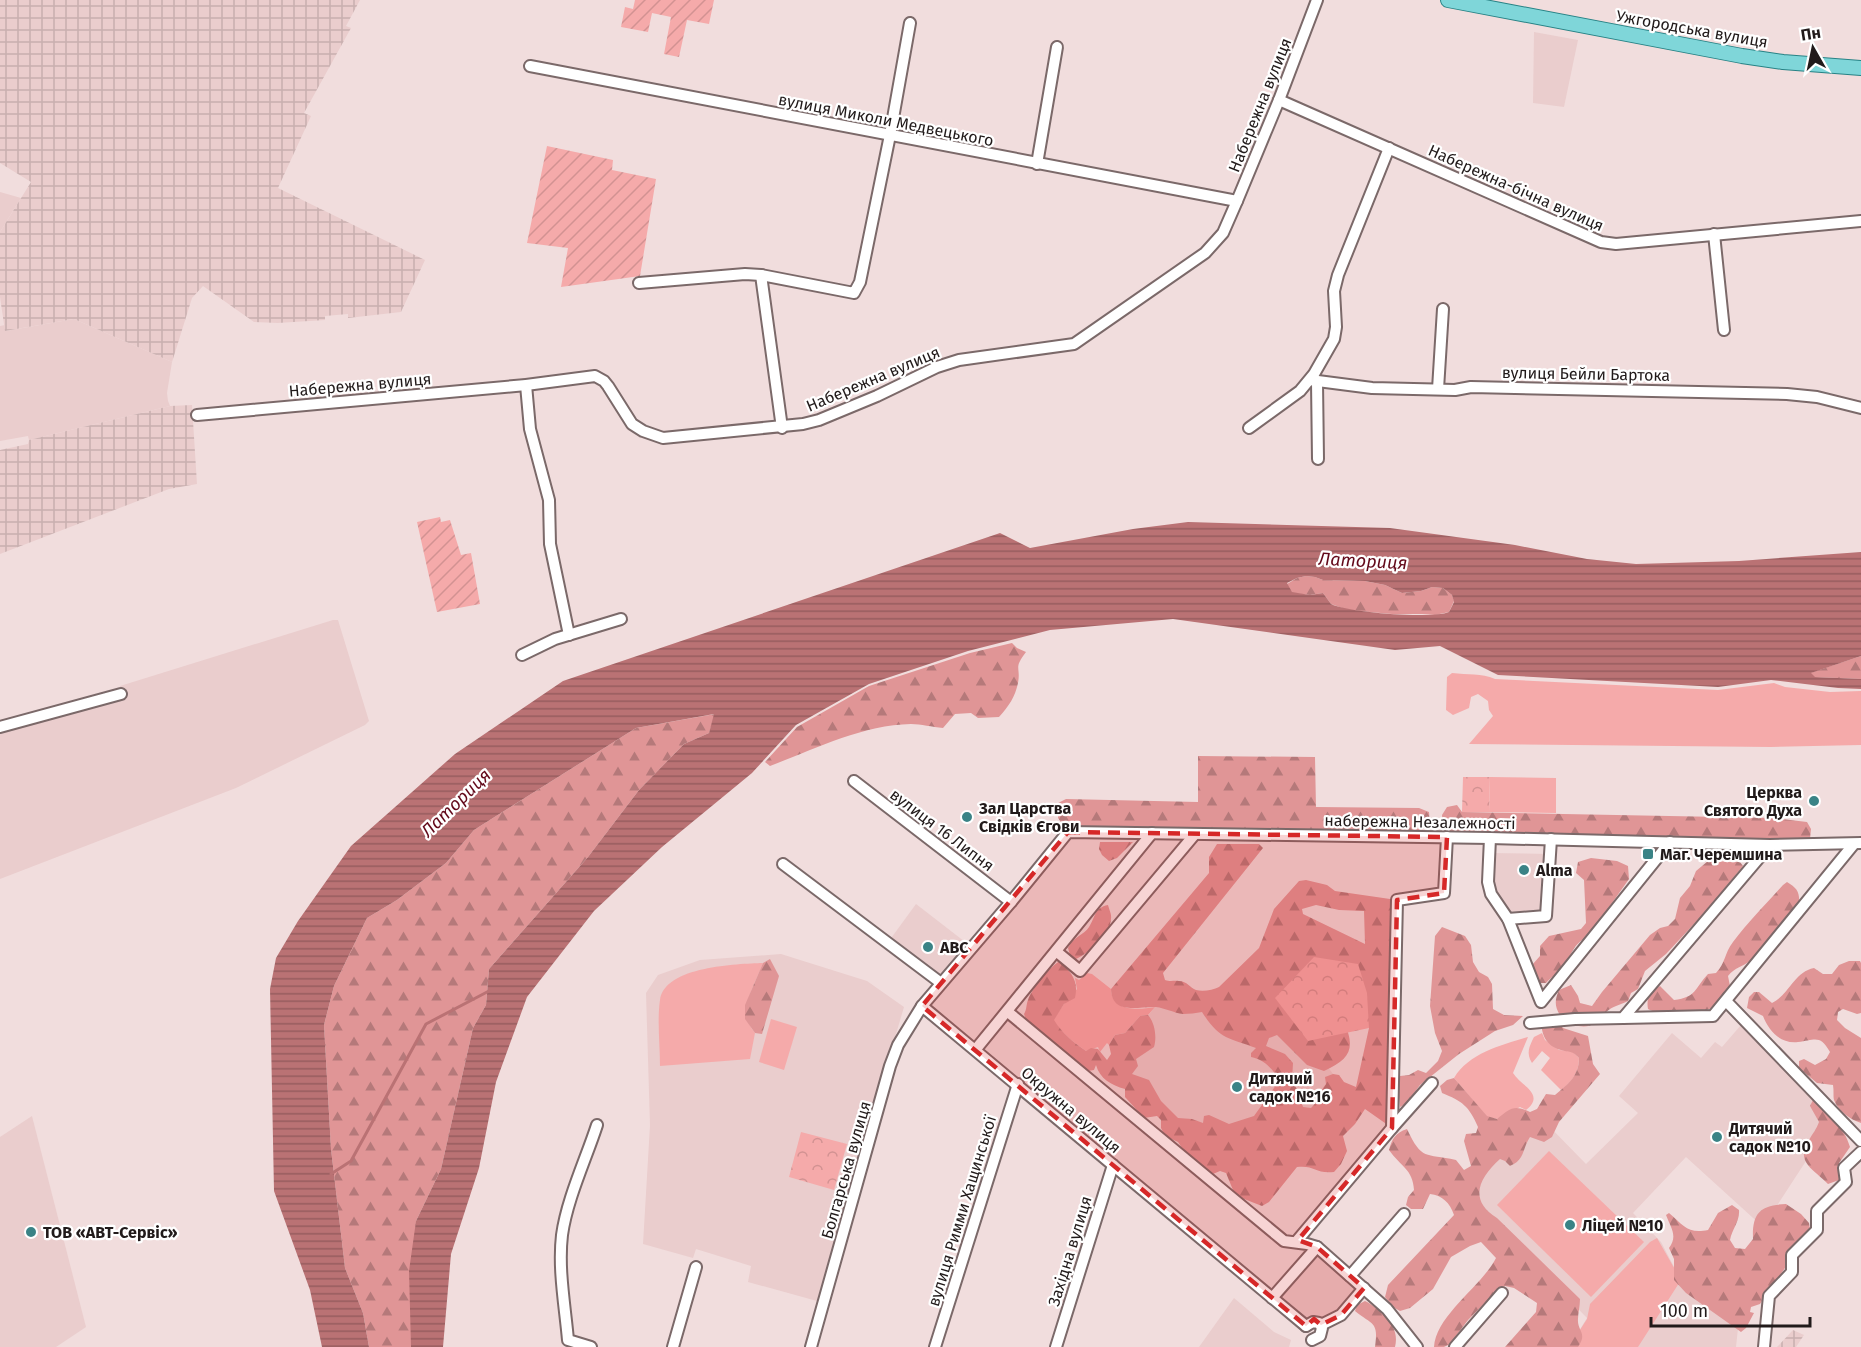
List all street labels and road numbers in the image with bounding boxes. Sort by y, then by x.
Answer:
street label: Ужгородська вулиця [1615,6,1769,52]
street label: Набережна вулиця [1224,35,1296,175]
street label: вулиця Миколи Медвецького [777,90,995,150]
street label: Набережна-бічна вулиця [1425,141,1607,235]
street label: Набережна вулиця [803,342,943,416]
street label: вулиця Бейли Бартока [1502,363,1670,385]
street label: Набережна вулиця [288,369,432,401]
street label: вулиця 16 Липня [886,785,998,875]
street label: набережна Незалежності [1324,811,1516,833]
street label: Окружна вулиця [1017,1063,1125,1157]
street label: Болгарська вулиця [817,1099,875,1241]
street label: вулиця Римми Хащинської [924,1113,1000,1309]
street label: Західна вулиця [1044,1194,1096,1308]

